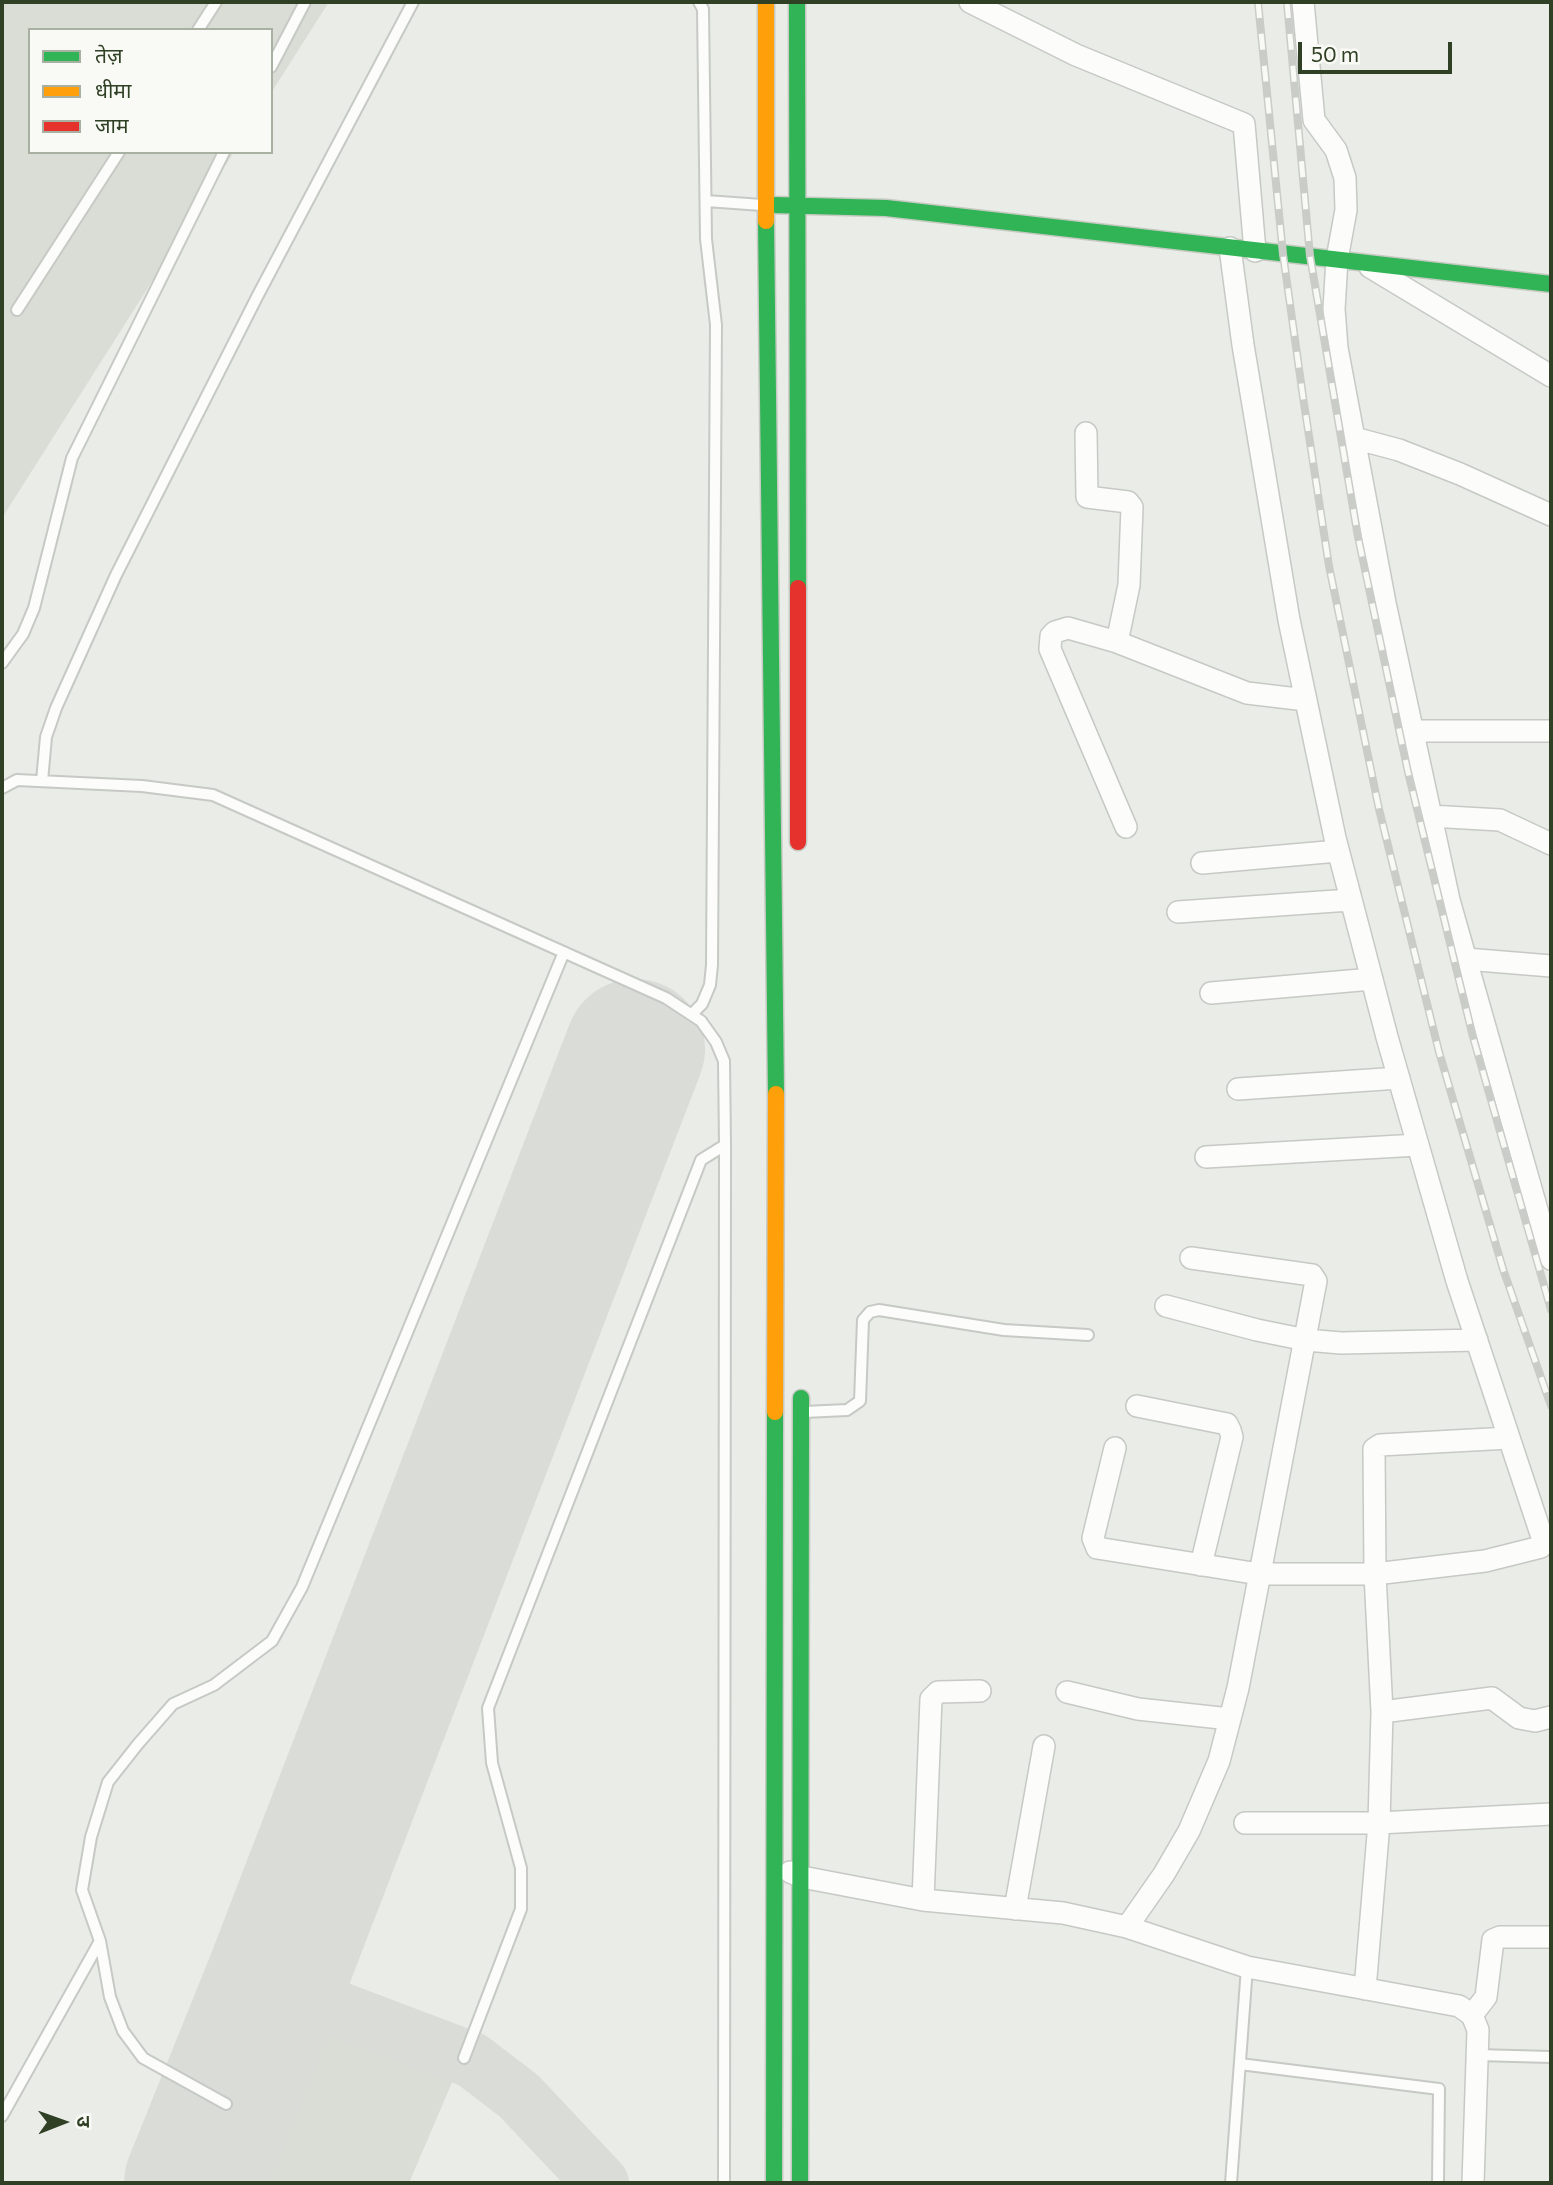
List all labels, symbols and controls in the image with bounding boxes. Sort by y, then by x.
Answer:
legend [28,28,273,154]
scale bar [1301,28,1455,72]
text: 50 m [1311,41,1359,66]
text: तेज़ [95,42,123,67]
text: धीमा [95,77,131,102]
text: जाम [95,112,129,137]
north arrow [28,2087,98,2157]
text: उ [73,2116,96,2127]

